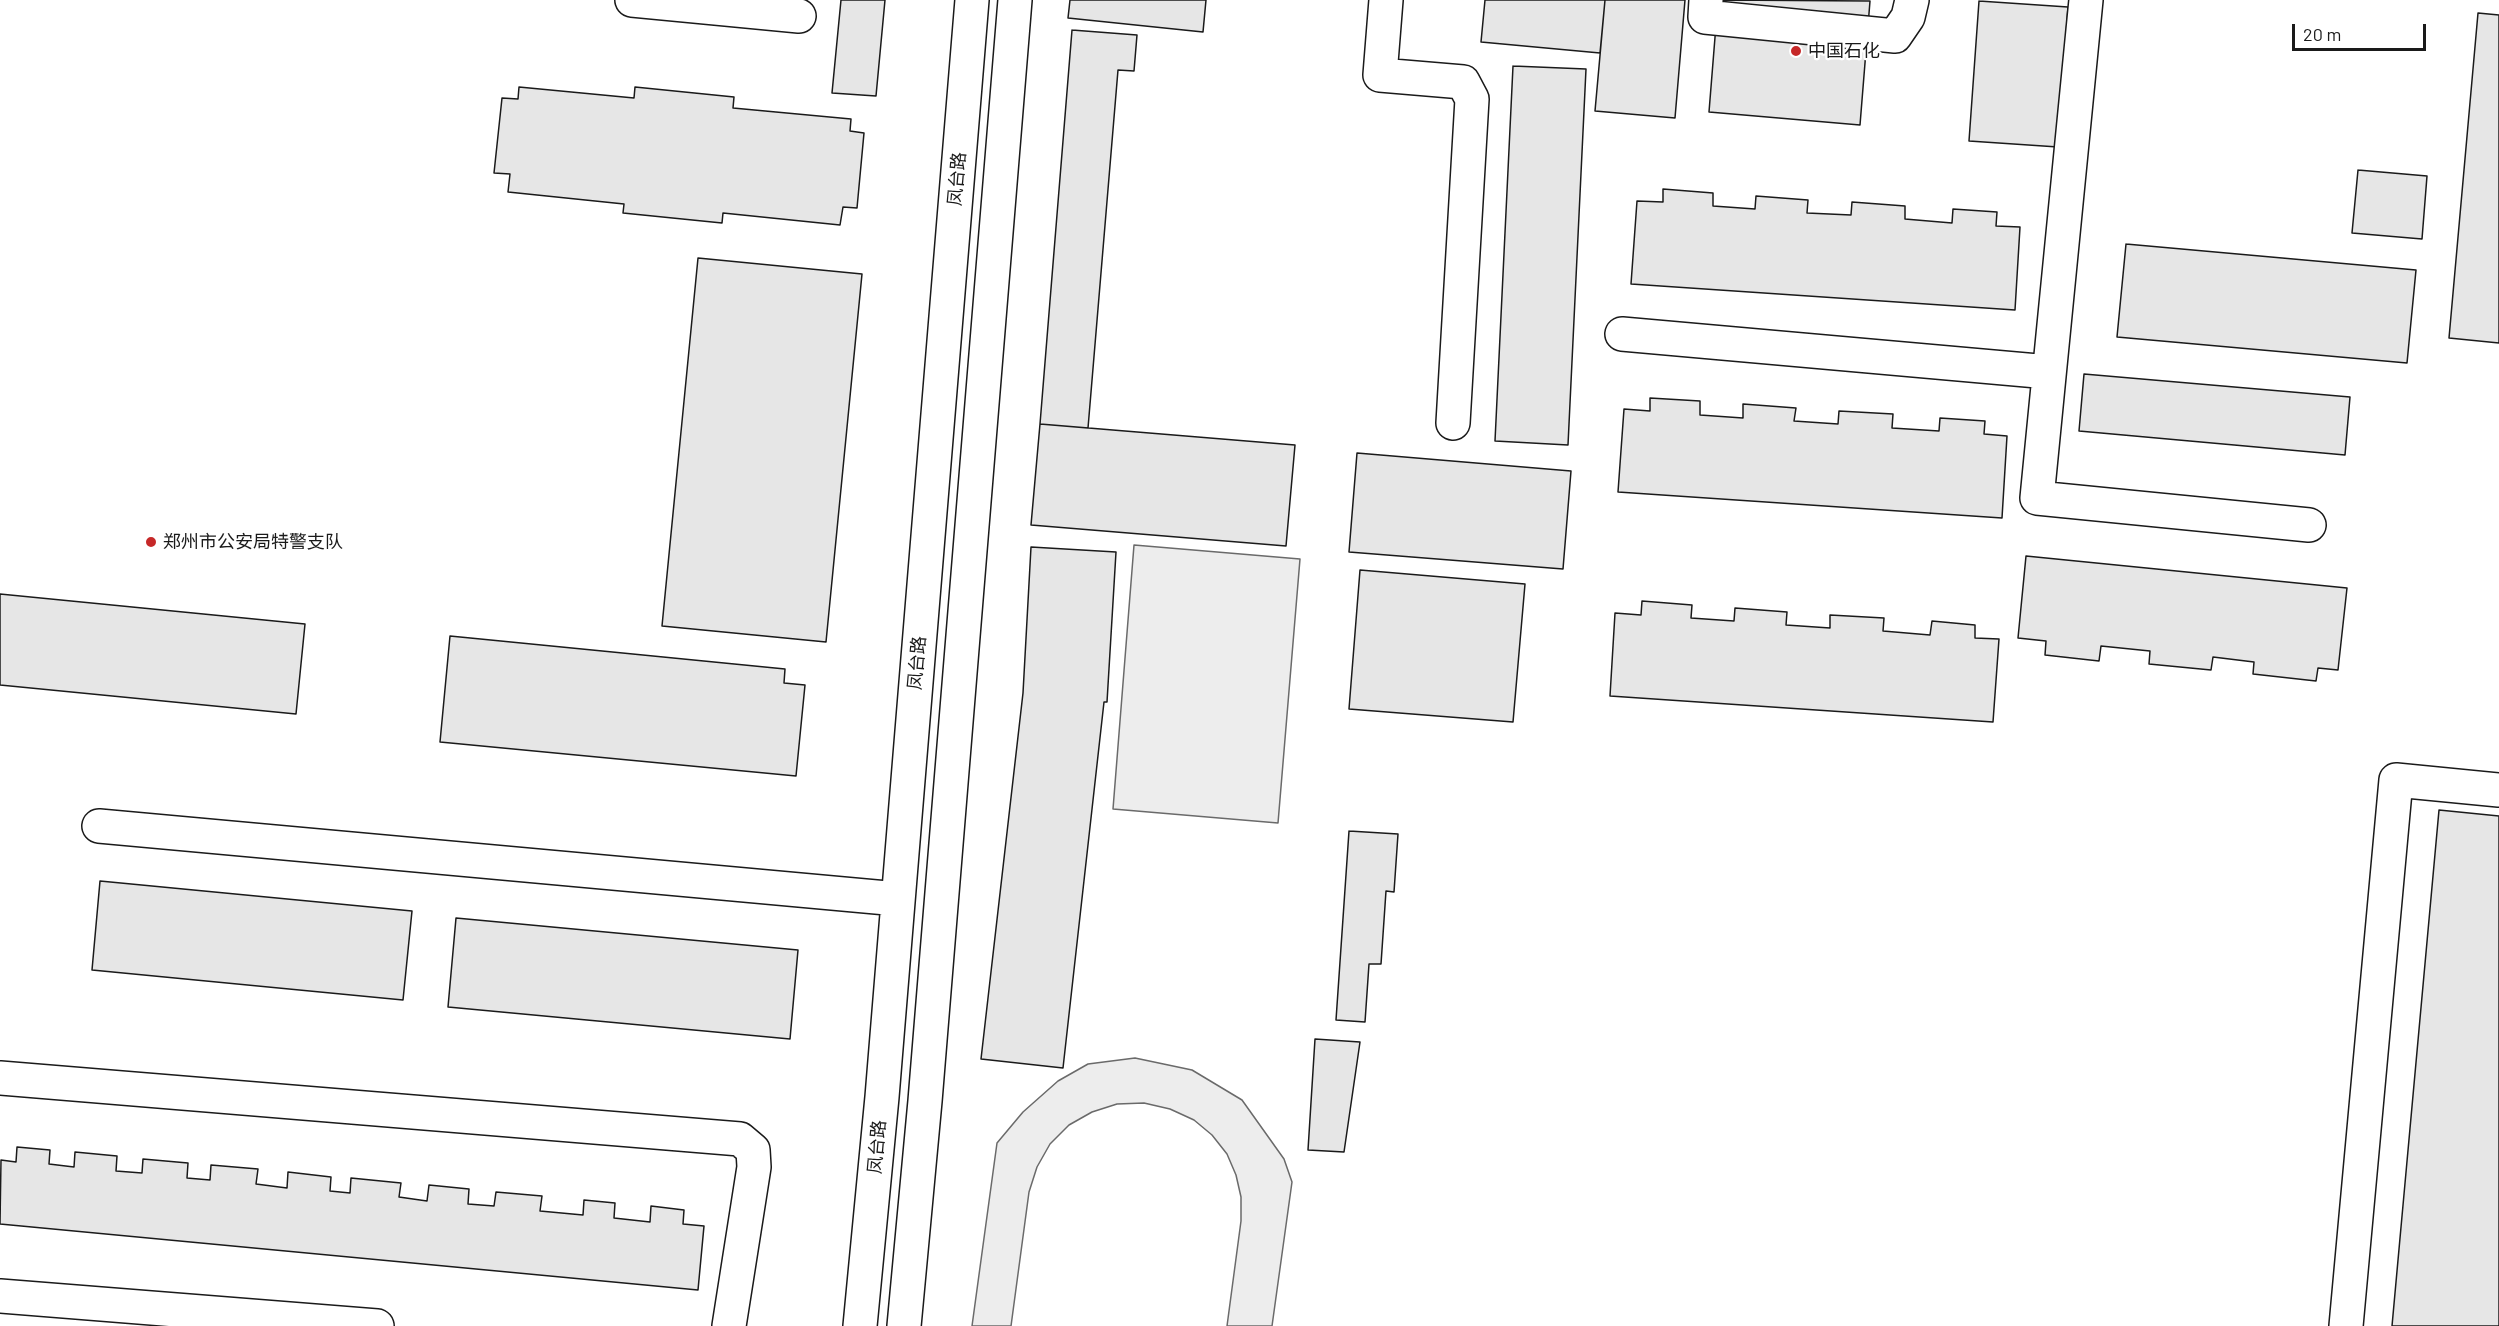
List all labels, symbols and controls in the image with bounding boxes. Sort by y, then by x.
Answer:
scale bar [2295,12,2428,50]
text: 20 m [2303,23,2341,45]
place label: 中国石化 [1808,40,1880,62]
marker: 中国石化 [1789,44,1803,58]
street label: 凤台路 [944,151,970,207]
place label: 郑州市公安局特警支队 [163,531,343,553]
marker: 郑州市公安局特警支队 [144,535,158,549]
street label: 凤台路 [904,635,930,691]
street label: 凤台路 [864,1119,890,1175]

